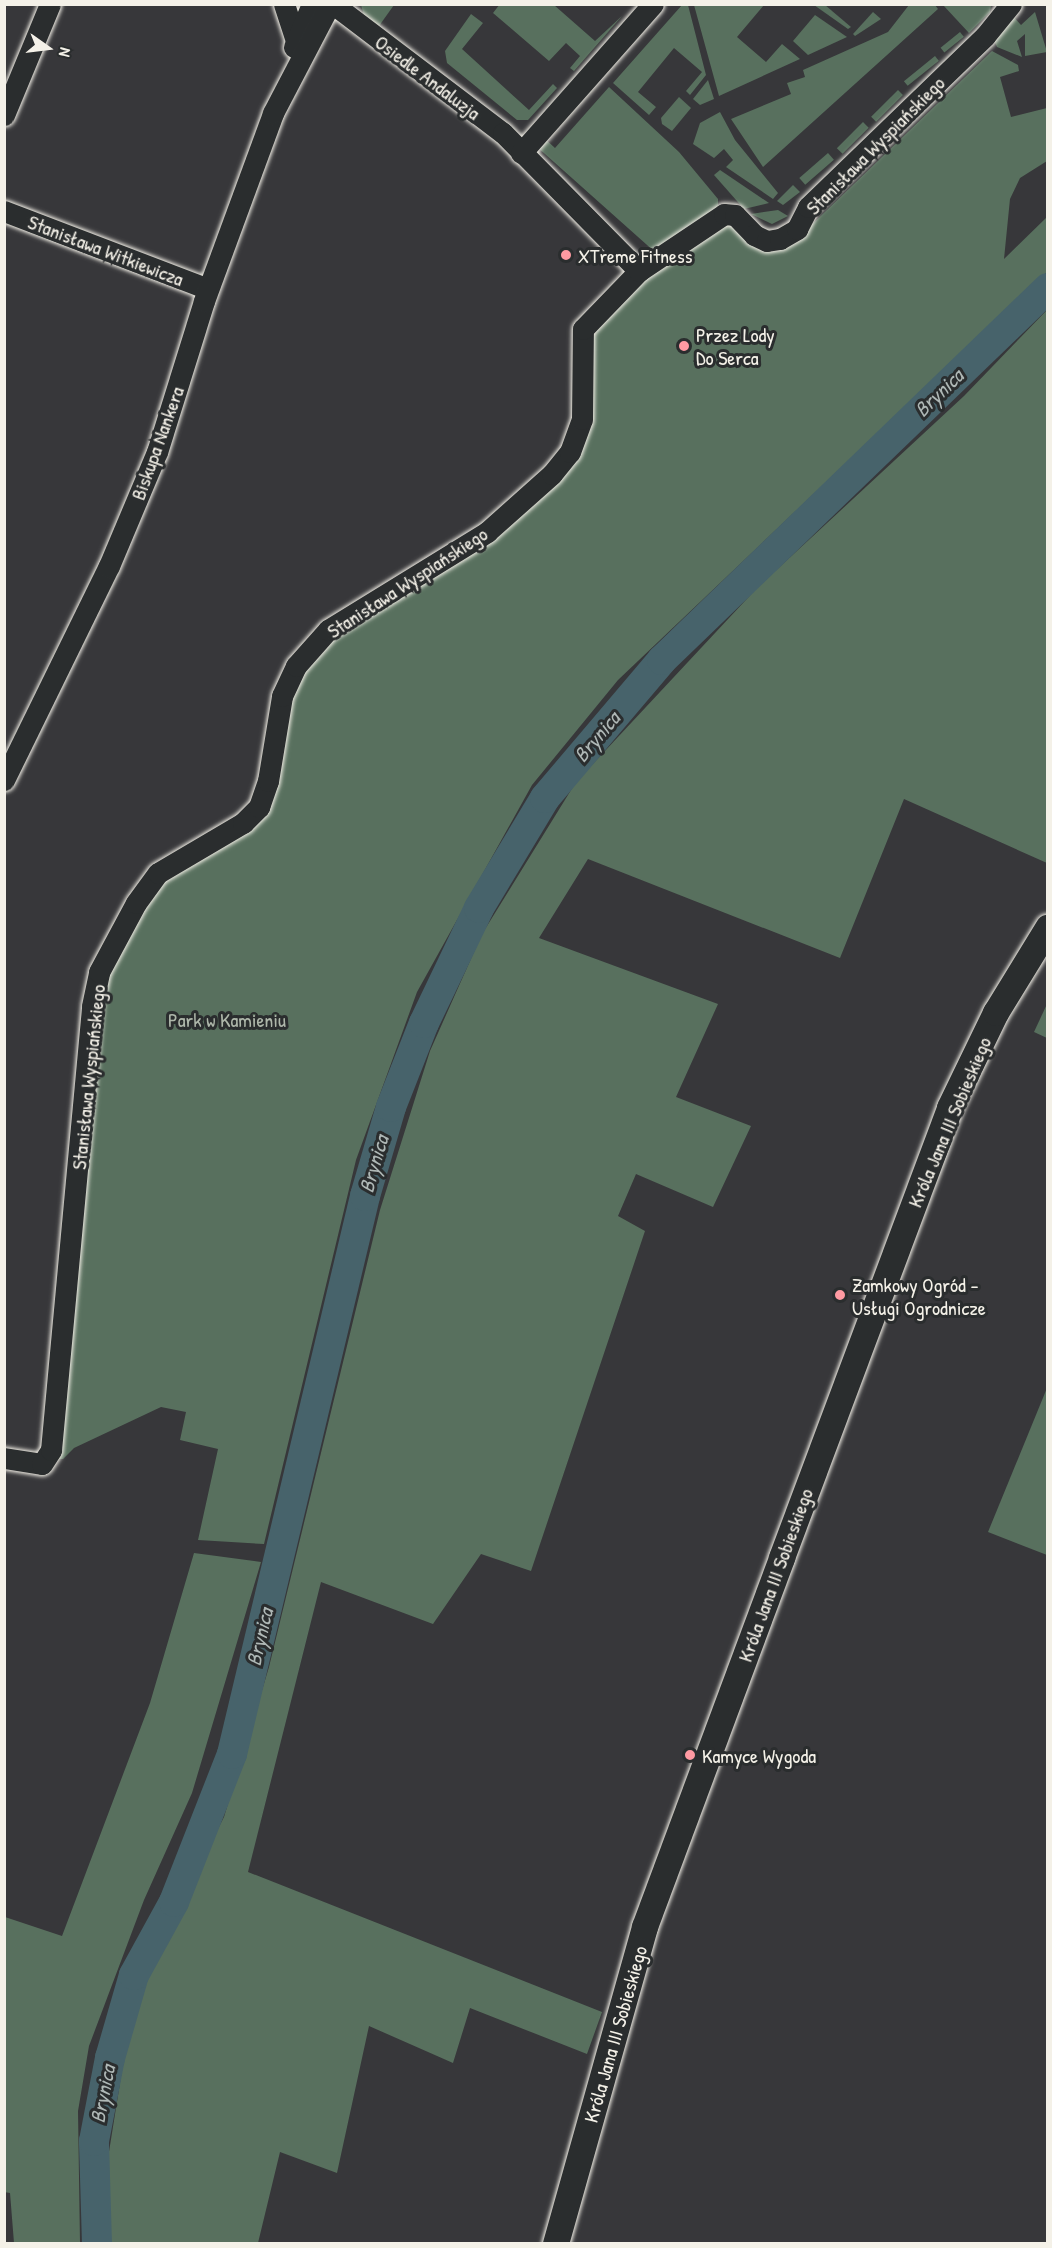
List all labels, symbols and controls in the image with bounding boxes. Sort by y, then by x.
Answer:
north arrow [18,18,78,78]
street label: Osiedle Andaluzja [371,30,485,124]
text: N [54,46,77,59]
street label: Stanisława Wyspiańskiego [801,71,949,219]
street label: Stanisława Witkiewicza [25,209,187,291]
place label: XTreme Fitness [578,243,692,267]
marker: XTreme Fitness [559,248,573,262]
place label: Przez Lody Do Serca [696,322,775,369]
marker: Przez Lody Do Serca [677,339,691,353]
water label: Brynica [909,364,969,422]
street label: Biskupa Nankera [125,383,189,503]
street label: Stanisława Wyspiańskiego [322,521,492,643]
water label: Brynica [569,707,625,767]
street label: Stanisława Wyspiańskiego [66,983,110,1171]
park label: Park w Kamieniu [168,1007,286,1031]
street label: Króla Jana III Sobieskiego [902,1033,996,1211]
water label: Brynica [354,1133,394,1195]
place label: Zamkowy Ogród - Usługi Ogrodnicze [852,1272,986,1319]
marker: Zamkowy Ogród - Usługi Ogrodnicze [833,1288,847,1302]
street label: Króla Jana III Sobieskiego [732,1485,818,1665]
water label: Brynica [241,1606,279,1668]
place label: Kamyce Wygoda [702,1743,816,1767]
marker: Kamyce Wygoda [683,1748,697,1762]
street label: Króla Jana III Sobieskiego [578,1943,652,2125]
water label: Brynica [85,2063,121,2125]

